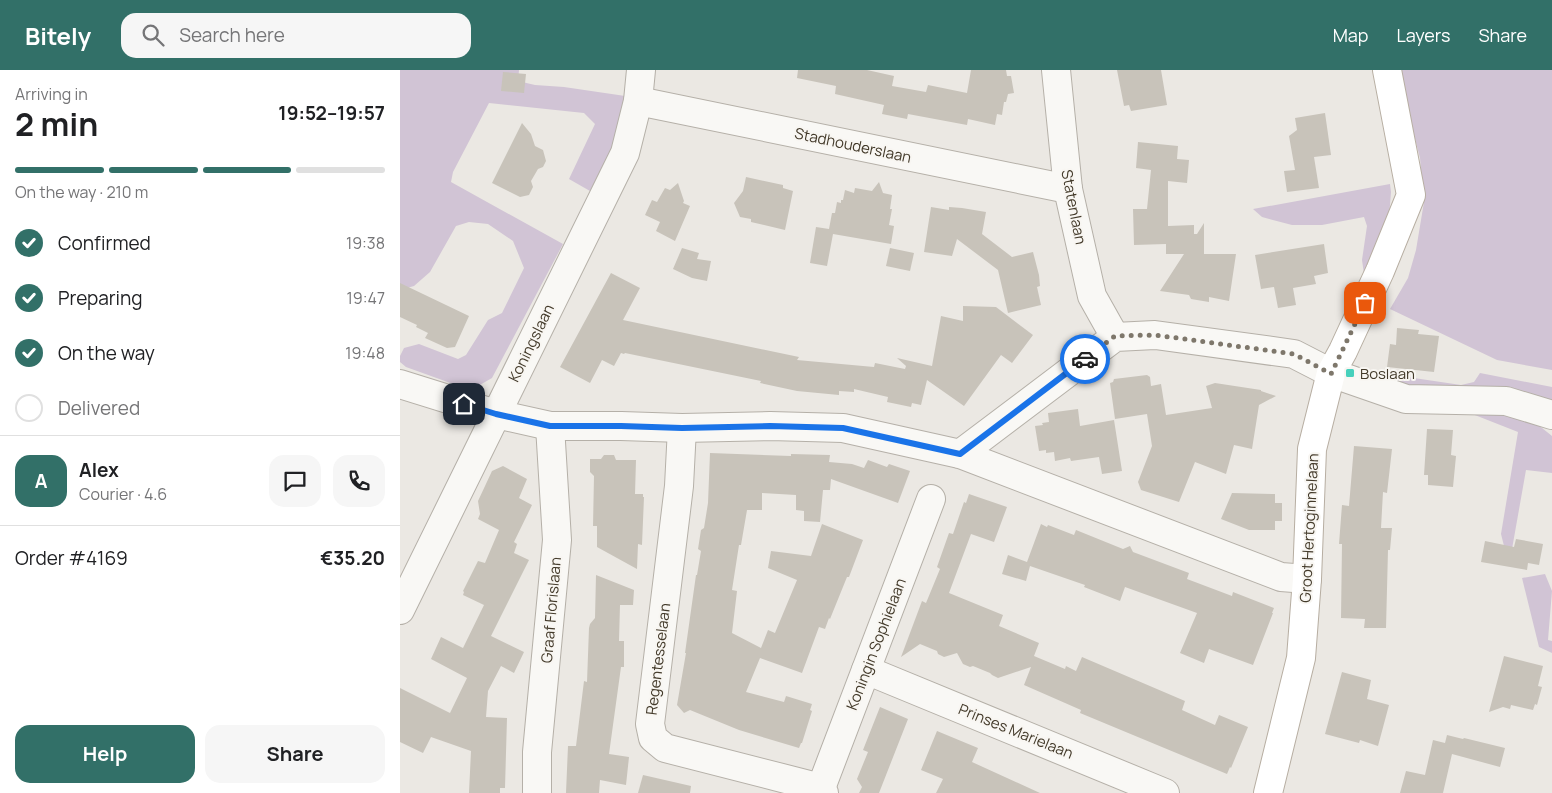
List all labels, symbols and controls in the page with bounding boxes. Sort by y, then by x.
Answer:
search box [121,13,471,58]
text: Bitely [25,19,91,52]
icon: search [139,21,167,49]
text: Search here [179,22,285,48]
text: Map [1333,23,1368,47]
text: Layers [1396,23,1450,47]
text: Share [1478,23,1527,47]
text: Arriving in [15,83,88,105]
text: 19:52–19:57 [278,100,385,126]
text: 2 min [15,102,98,146]
street label: Stadhouderslaan [793,122,913,168]
street label: Statenlaan [1056,168,1092,246]
text: On the way · 210 m [15,181,148,203]
icon: check [15,229,43,257]
text: Confirmed [58,230,151,256]
text: 19:38 [346,232,385,254]
pin [1344,282,1386,324]
icon: check [15,284,43,312]
text: Preparing [58,285,143,311]
text: 19:47 [347,287,385,309]
icon: bag [1351,289,1379,317]
street label: Koningslaan [503,300,559,386]
courier [1060,334,1110,384]
icon: check [15,339,43,367]
text: On the way [58,340,155,366]
text: 19:48 [345,342,385,364]
icon: car [1071,345,1099,373]
place label: Boslaan [1360,363,1415,384]
marker: Boslaan [1344,367,1356,379]
pin [443,383,485,425]
icon: home [450,390,478,418]
text: Delivered [58,395,140,421]
street label: Groot Hertoginnelaan [1295,453,1323,603]
button: chat [269,455,321,507]
button: phone [333,455,385,507]
text: Alex [79,457,119,483]
text: A [35,468,47,494]
text: Courier · 4.6 [79,483,167,505]
text: Order #4169 [15,545,128,571]
text: €35.20 [320,545,385,571]
street label: Graaf Florislaan [536,556,566,664]
street label: Koningin Sophielaan [841,575,911,713]
street label: Regentesselaan [641,602,675,716]
street label: Prinses Marielaan [955,698,1077,764]
button: Help [15,725,195,783]
button: Share [205,725,385,783]

